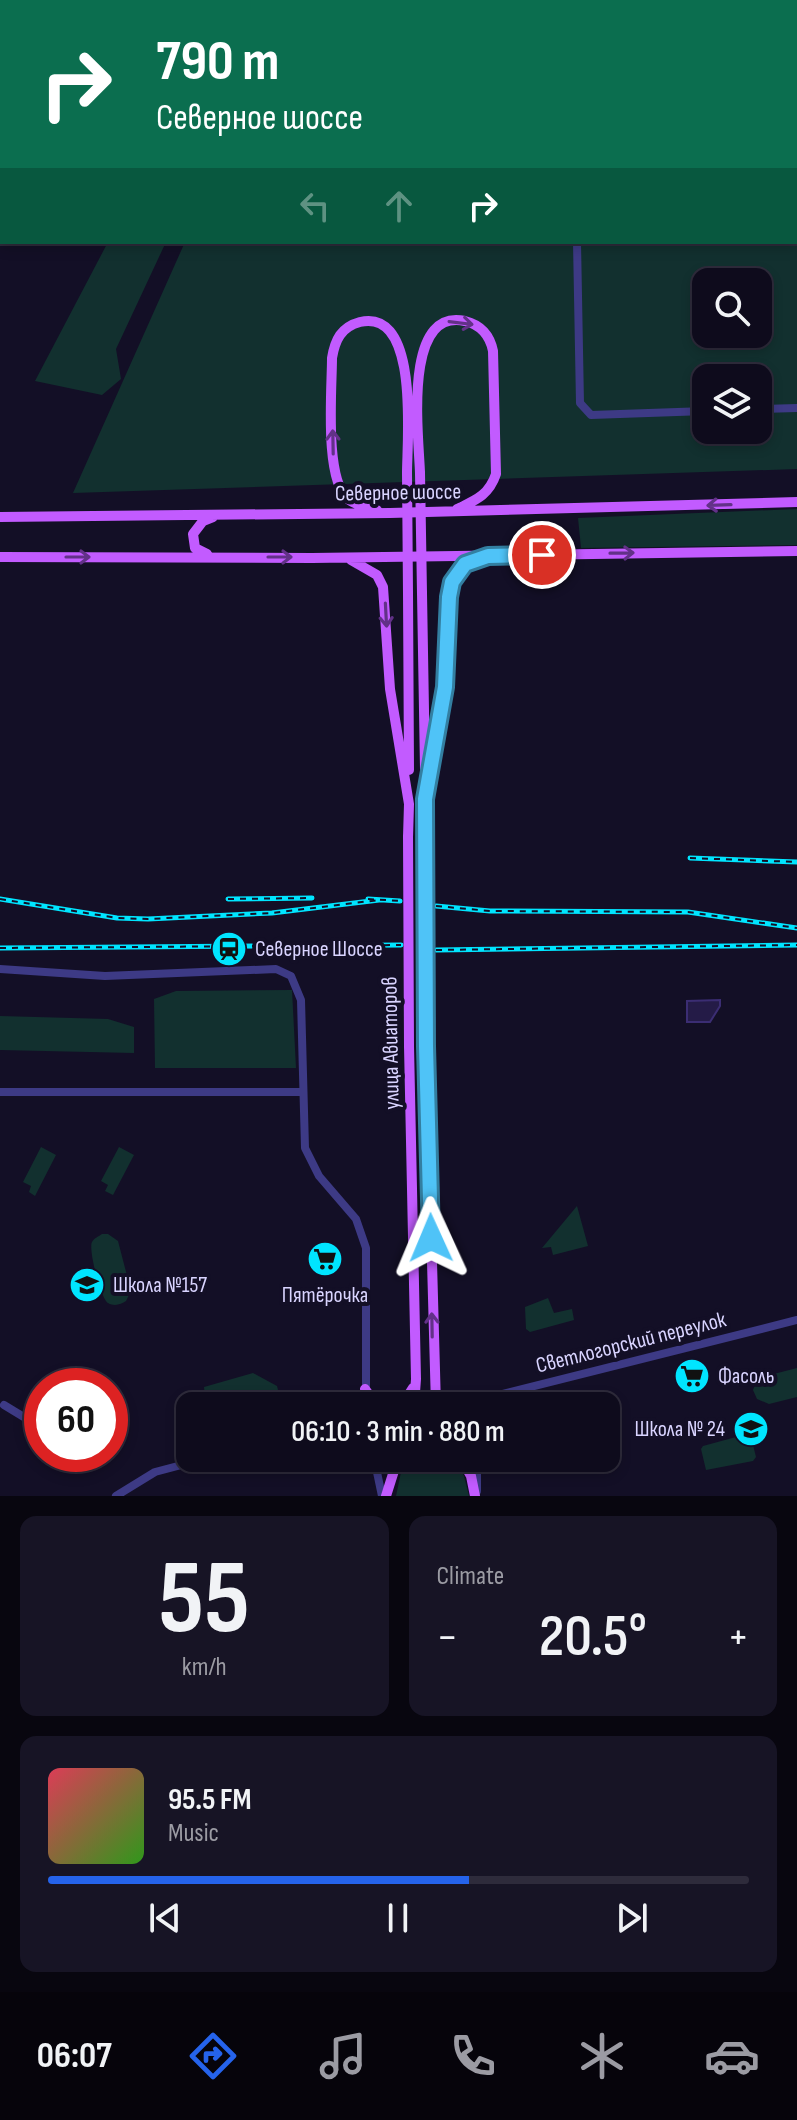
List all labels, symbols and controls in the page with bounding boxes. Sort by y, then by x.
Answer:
text: 790 m [156,29,279,96]
icon: right [24,32,128,136]
text: Северное шоссе [156,97,363,140]
icon: left [293,184,337,228]
icon: ahead [377,184,421,228]
icon: right [461,184,505,228]
map controls [692,268,772,444]
button: search [692,268,772,348]
one-way arrow [448,316,474,331]
button: layers [692,364,772,444]
one-way arrow [325,429,341,456]
street label: Северное шоссе [335,478,461,508]
one-way arrow [706,497,733,512]
pin [508,521,576,589]
icon: arrive [520,533,564,577]
one-way arrow [608,546,635,561]
one-way arrow [64,549,91,565]
one-way arrow [266,550,293,565]
one-way arrow [379,601,394,628]
station icon: Северное Шоссе [210,930,248,968]
place label: Северное Шоссе [255,936,383,963]
street label: улица Авиаторов [376,976,406,1110]
position arrow [389,1196,473,1280]
supermarket icon: Пятёрочка [306,1240,344,1278]
school or university icon: Школа №157 [68,1266,106,1304]
place label: Школа №157 [113,1272,207,1299]
place label: Пятёрочка [282,1282,368,1309]
street label: Светлогорский переулок [533,1306,729,1380]
one-way arrow [425,1312,440,1339]
supermarket icon: Фасоль [673,1357,711,1395]
place label: Фасоль [718,1363,774,1390]
speed limit sign: 60 [24,1368,128,1472]
school or university icon: Школа № 24 [732,1410,770,1448]
text: 06:10 · 3 min · 880 m [291,1414,505,1450]
place label: Школа № 24 [635,1416,725,1443]
text: 55 [159,1537,250,1662]
text: Climate [437,1561,504,1592]
text: 20.5° [539,1601,647,1673]
text: − [437,1611,458,1664]
text: + [727,1611,749,1664]
text: km/h [182,1652,227,1683]
text: 95.5 FM [168,1782,252,1818]
text: Music [168,1818,219,1849]
icon: previous [143,1896,187,1940]
icon: pause [376,1896,420,1940]
icon: next [610,1896,654,1940]
icon: directions [185,2028,241,2084]
icon: music [315,2028,371,2084]
icon: phone [445,2028,501,2084]
icon: climate [574,2028,630,2084]
icon: car [704,2028,760,2084]
text: 06:07 [37,2035,112,2078]

